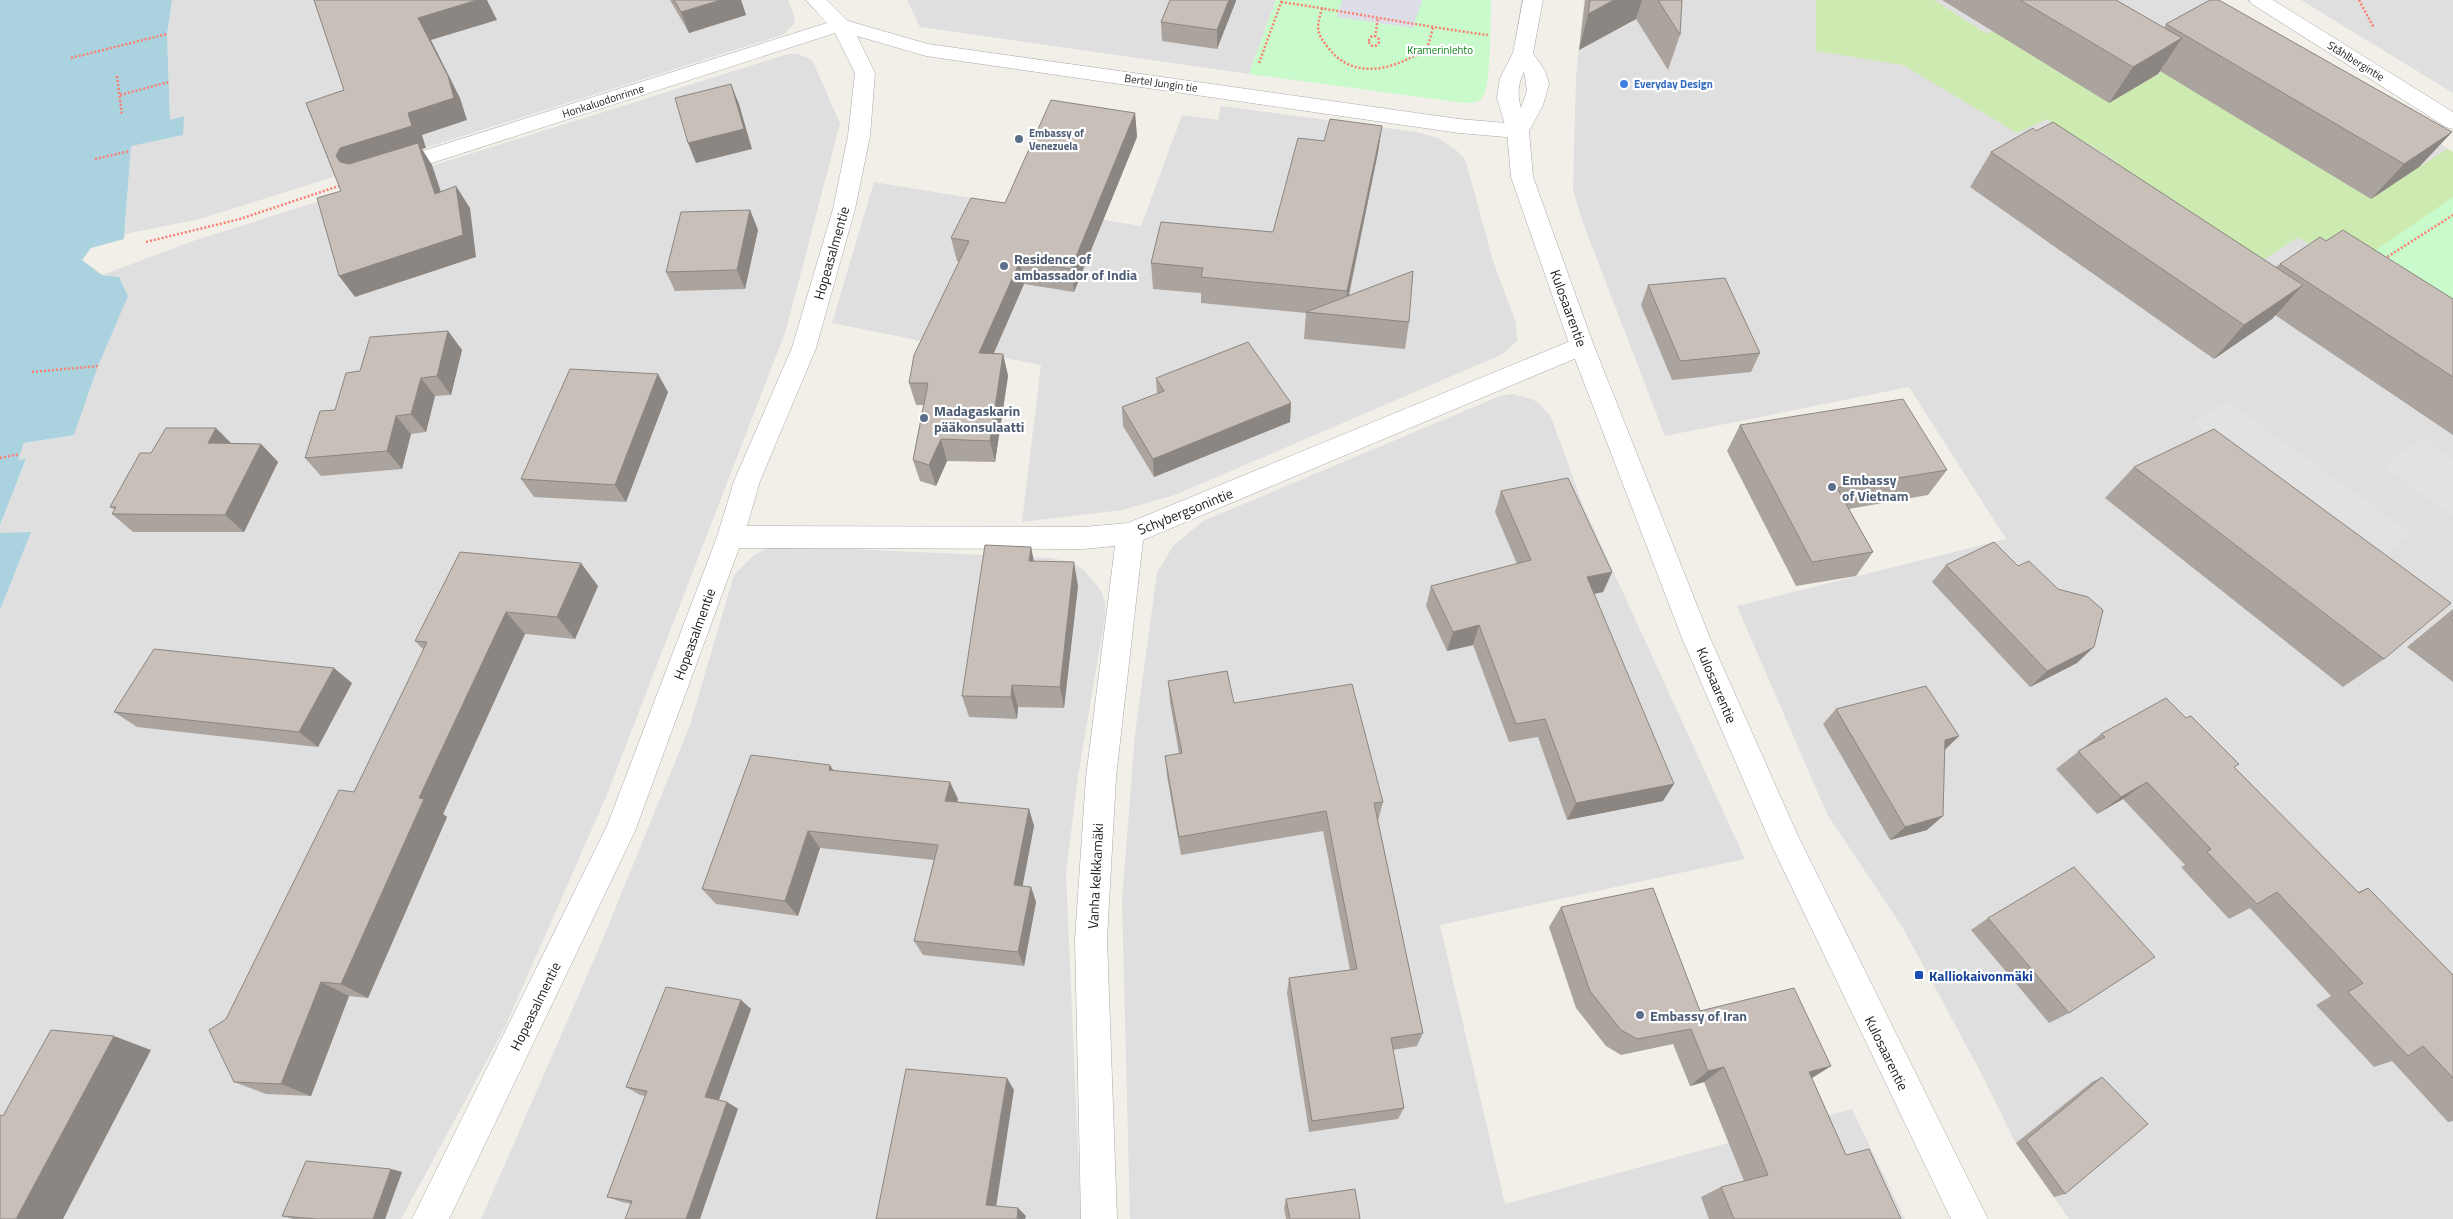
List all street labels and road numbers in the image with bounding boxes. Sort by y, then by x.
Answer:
street label: Ståhlbergintie [2324,37,2388,85]
street label: Bertel Jungin tie [1123,70,1199,96]
street label: Honkaluodonrinne [560,80,646,122]
street label: Hopeasalmentie [808,204,854,302]
street label: Kulosaarentie [1545,266,1593,350]
street label: Schybergsonintie [1134,482,1236,540]
street label: Hopeasalmentie [668,585,720,683]
street label: Kulosaarentie [1692,644,1742,726]
street label: Vanha kelkkamäki [1082,823,1108,929]
street label: Hopeasalmentie [504,958,566,1054]
street label: Kulosaarentie [1860,1012,1914,1094]

